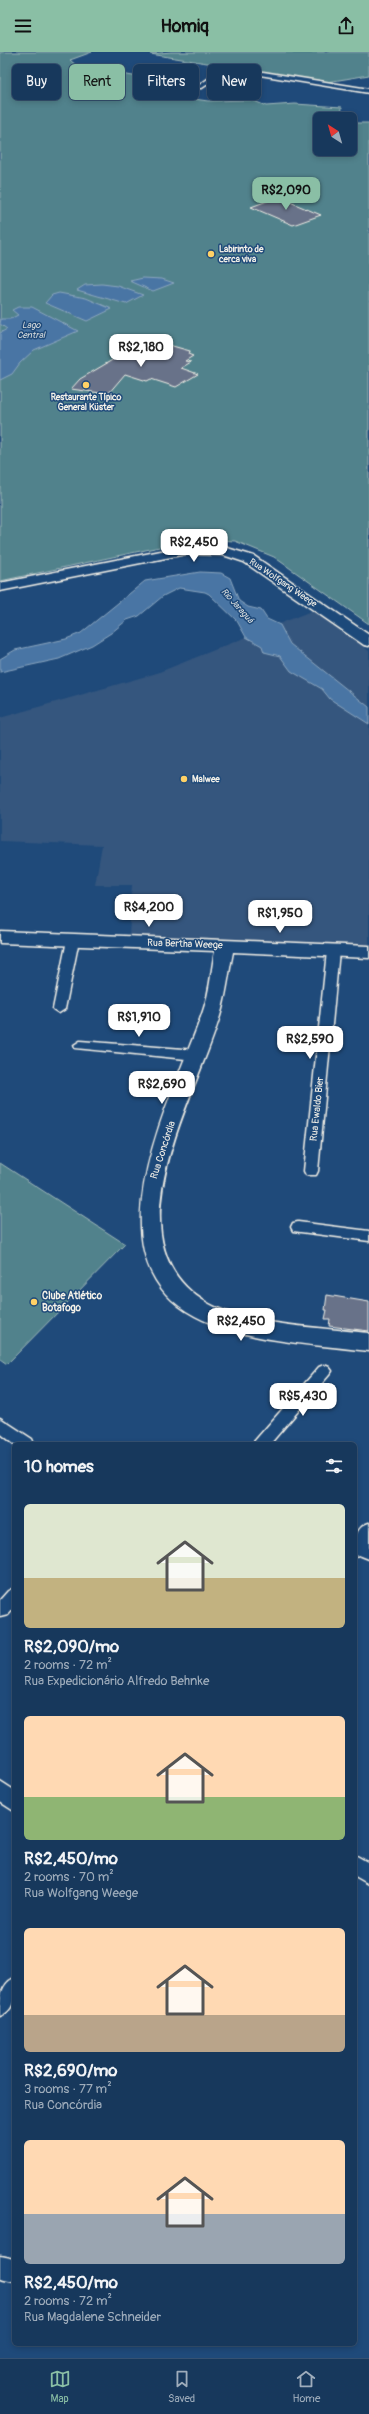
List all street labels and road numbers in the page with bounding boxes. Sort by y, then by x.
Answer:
street label: Rua Wolfgang Weege [247,556,319,610]
street label: Rua Bertha Weege [147,937,223,951]
street label: Rua Ewaldo Bier [308,1076,326,1142]
street label: Rua Concórdia [148,1119,178,1180]

